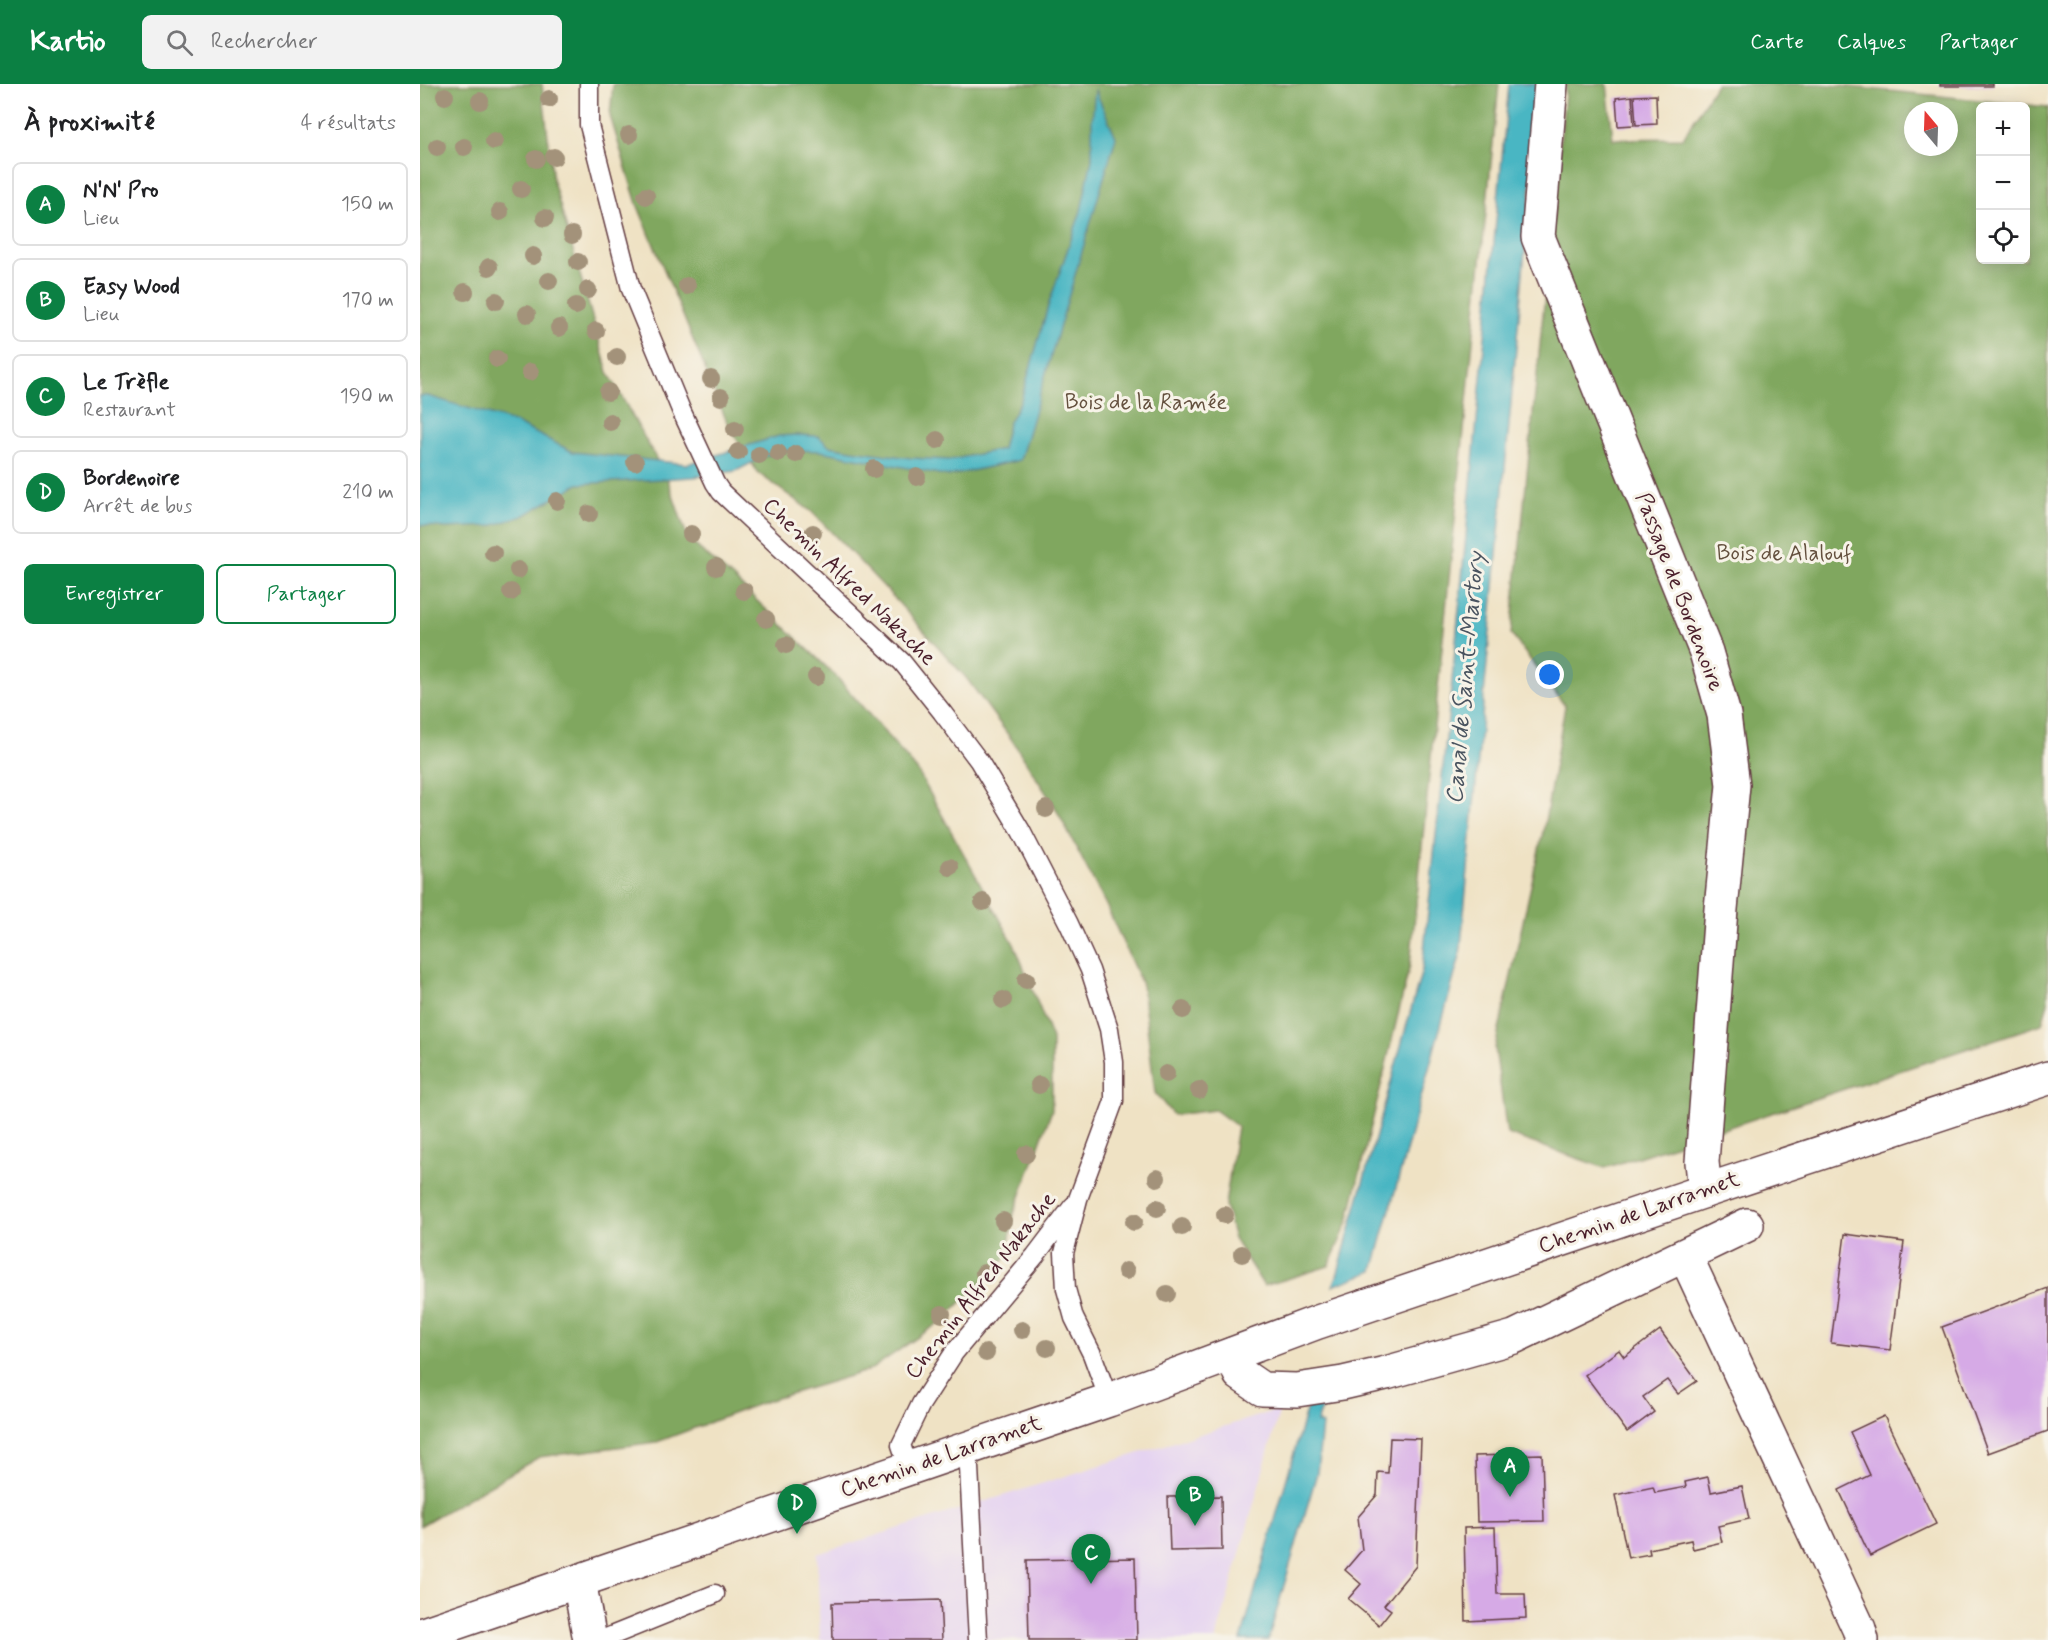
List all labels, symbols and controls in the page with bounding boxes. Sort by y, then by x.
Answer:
search box [142,15,562,69]
text: Kartio [30,24,106,61]
icon: search [163,26,196,59]
text: Rechercher [211,28,318,56]
text: Carte [1750,28,1804,56]
text: Calques [1837,28,1906,56]
text: Partager [1939,28,2018,56]
north arrow [1904,102,1958,156]
map controls [1976,102,2030,264]
button: + [1976,102,2030,156]
text: À proximité [24,106,155,140]
text: 4 résultats [301,110,396,137]
button: − [1976,156,2030,210]
text: N'N' Pro [83,177,159,205]
text: A [39,191,52,218]
text: 150 m [341,191,394,218]
text: Lieu [83,205,120,232]
button: locate [1976,210,2030,264]
text: Easy Wood [83,273,180,301]
text: B [39,287,52,314]
text: 170 m [342,287,394,314]
text: Lieu [83,301,120,328]
text: Le Trèfle [83,369,169,397]
text: C [38,383,53,410]
text: 190 m [340,383,394,410]
park label: Bois de la Ramée [1065,389,1227,417]
text: Restaurant [83,397,176,424]
text: Bordenoire [83,465,180,493]
text: D [39,479,52,506]
text: 210 m [342,479,394,506]
street label: Passage de Bordenoire [1627,489,1730,696]
street label: Chemin Alfred Nakache [757,492,942,672]
text: Arrêt de bus [83,493,192,520]
park label: Bois de Alalouf [1717,540,1851,568]
water label: Canal de Saint-Martory [1440,549,1493,805]
button: Enregistrer [24,564,204,624]
button: Partager [216,564,396,624]
your location [1535,660,1564,689]
street label: Chemin de Larramet [1535,1165,1743,1261]
street label: Chemin Alfred Nakache [899,1187,1063,1385]
street label: Chemin de Larramet [837,1409,1045,1505]
pin: A [1490,1448,1530,1497]
pin: B [1176,1476,1214,1526]
pin: D [778,1484,817,1534]
pin: C [1072,1534,1110,1584]

